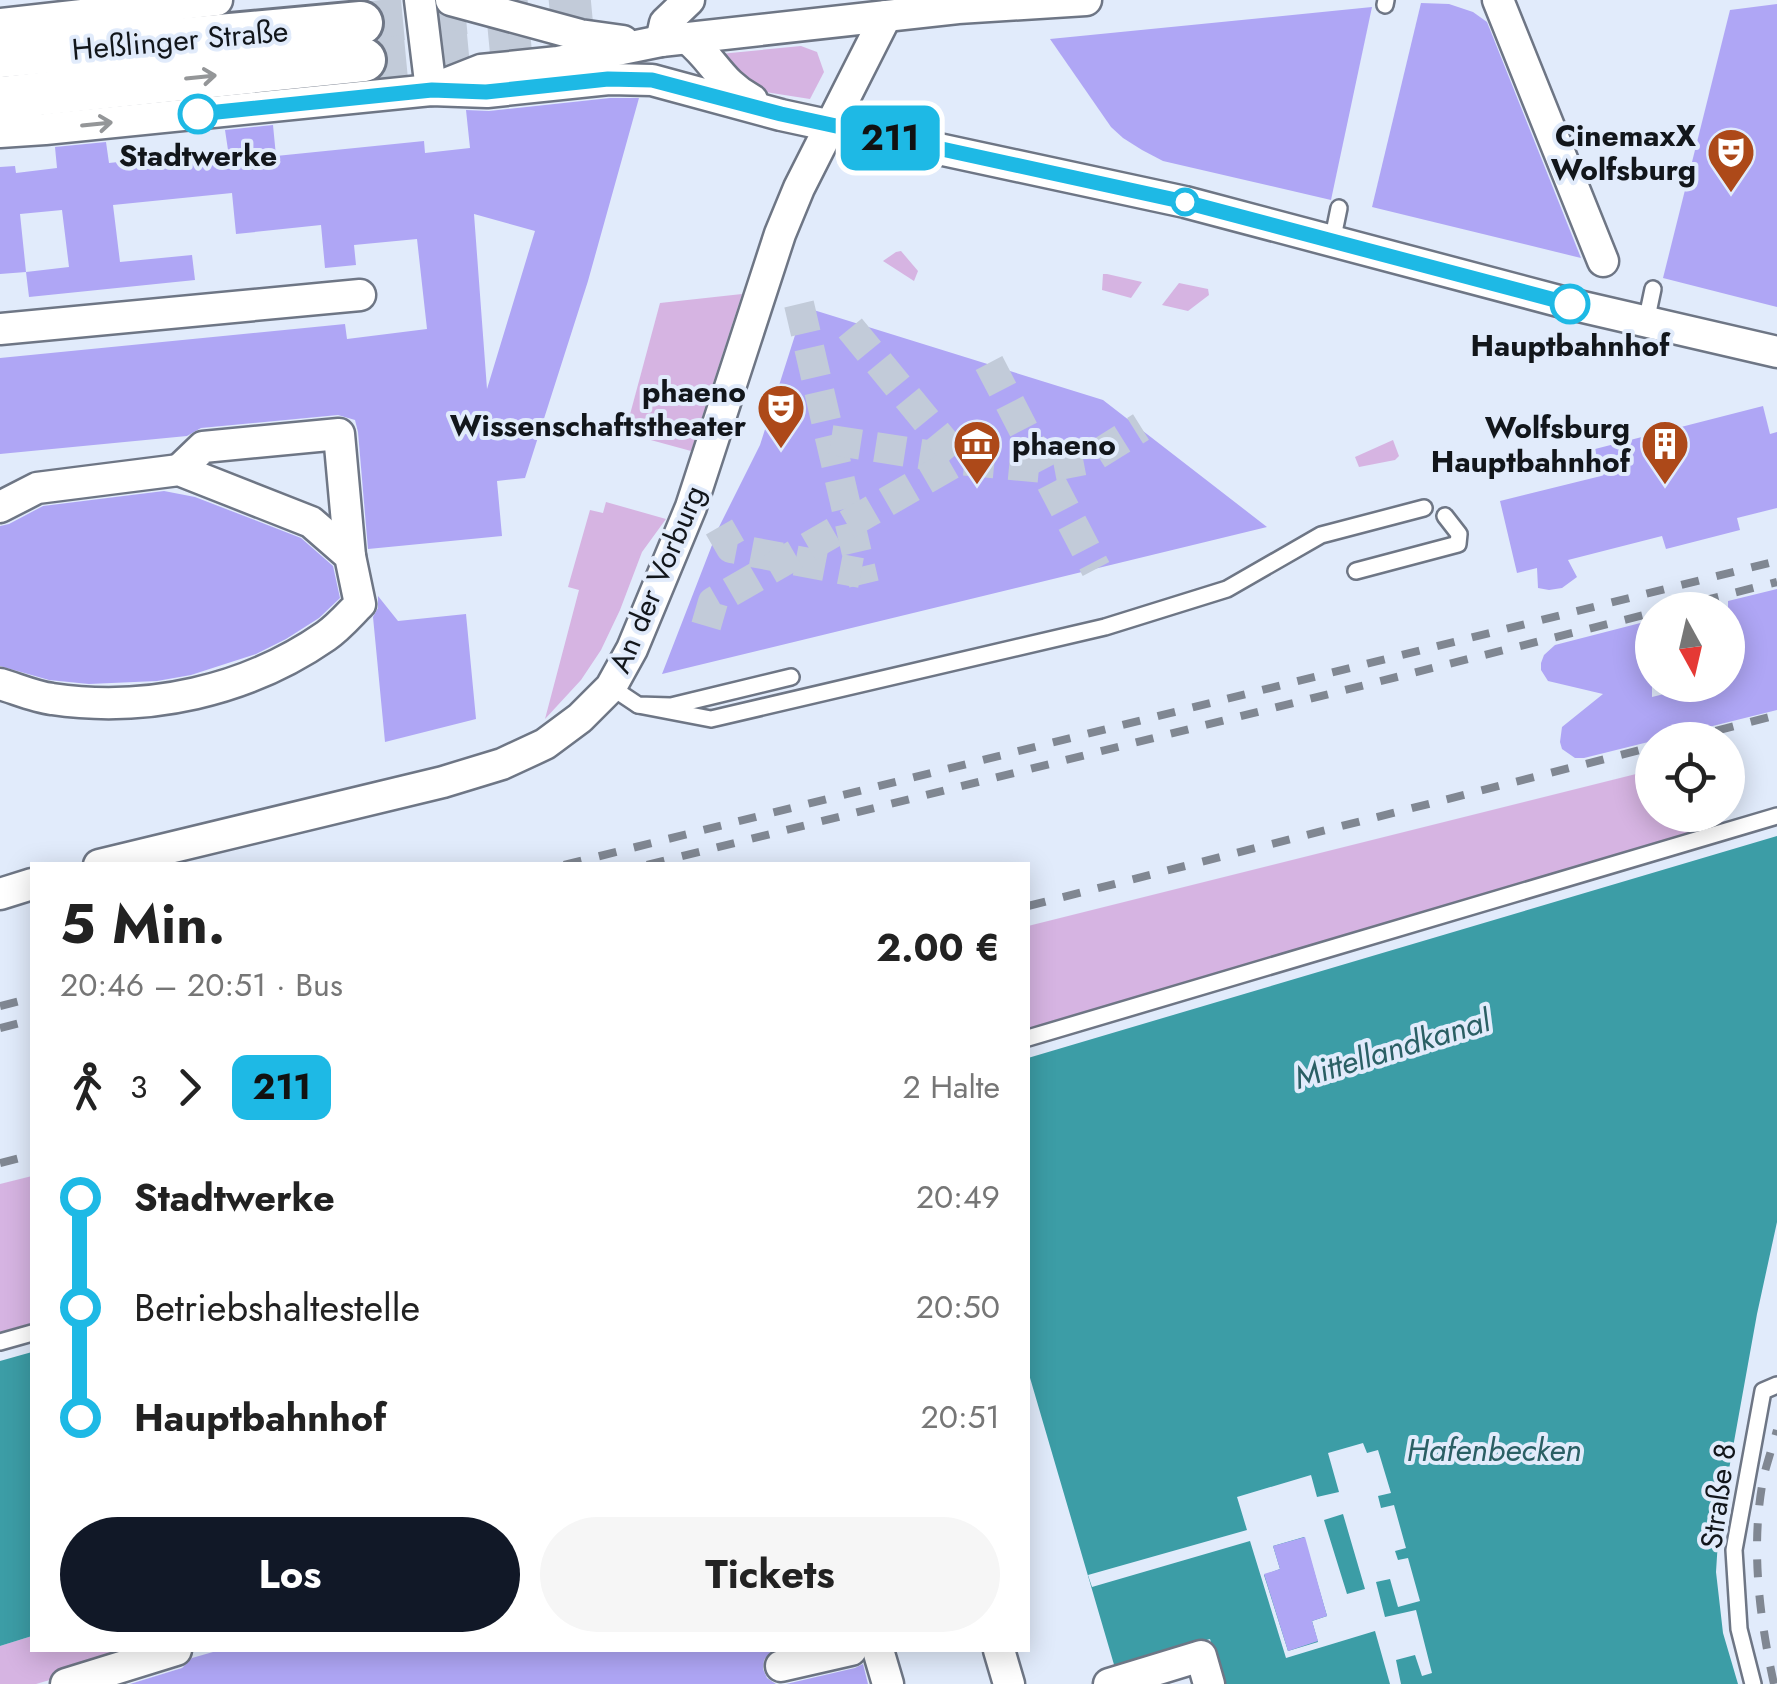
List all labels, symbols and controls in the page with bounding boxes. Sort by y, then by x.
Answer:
street label: Heßlinger Straße [70,9,290,71]
one-way arrow [185,67,217,86]
marker: Stadtwerke [179,95,217,133]
line badge: 211 [832,106,948,170]
text: 211 [861,113,919,163]
place label: CinemaxX Wolfsburg [1551,114,1696,191]
one-way arrow [81,115,113,134]
theatre icon: CinemaxX Wolfsburg [1705,126,1757,194]
place label: Stadtwerke [119,134,277,177]
unlabelled marker [1172,189,1198,215]
marker: Hauptbahnhof [1551,285,1589,323]
place label: Hauptbahnhof [1470,324,1671,367]
place label: phaeno Wissenschaftstheater [450,370,747,447]
theatre icon: phaeno Wissenschaftstheater [755,382,807,450]
place label: Wolfsburg Hauptbahnhof [1431,406,1632,483]
museum icon: phaeno [951,418,1003,486]
building icon: Wolfsburg Hauptbahnhof [1639,418,1691,486]
place label: phaeno [1012,423,1116,466]
street label: An der Vorburg [598,478,716,680]
north arrow [1635,592,1745,702]
map controls [1635,592,1745,832]
button: locate [1635,722,1745,832]
text: 5 Min. [60,884,226,964]
text: 2.00 € [876,920,1000,975]
text: 20:46 – 20:51 · Bus [60,962,343,1008]
water label: Mittellandkanal [1288,997,1497,1101]
icon: walk [60,1060,115,1115]
icon: forward [162,1060,217,1115]
text: 211 [252,1062,311,1112]
text: 3 [130,1064,147,1110]
text: 2 Halte [902,1064,1000,1110]
text: Stadtwerke [134,1170,335,1225]
text: 20:49 [916,1174,1000,1220]
text: Betriebshaltestelle [134,1280,420,1335]
text: 20:50 [916,1284,1000,1330]
text: Hauptbahnhof [134,1390,386,1445]
text: 20:51 [921,1394,1000,1440]
water label: Hafenbecken [1406,1427,1582,1473]
street label: Straße 8 [1689,1440,1747,1552]
button: Los [60,1517,520,1632]
button: Tickets [540,1517,1000,1632]

